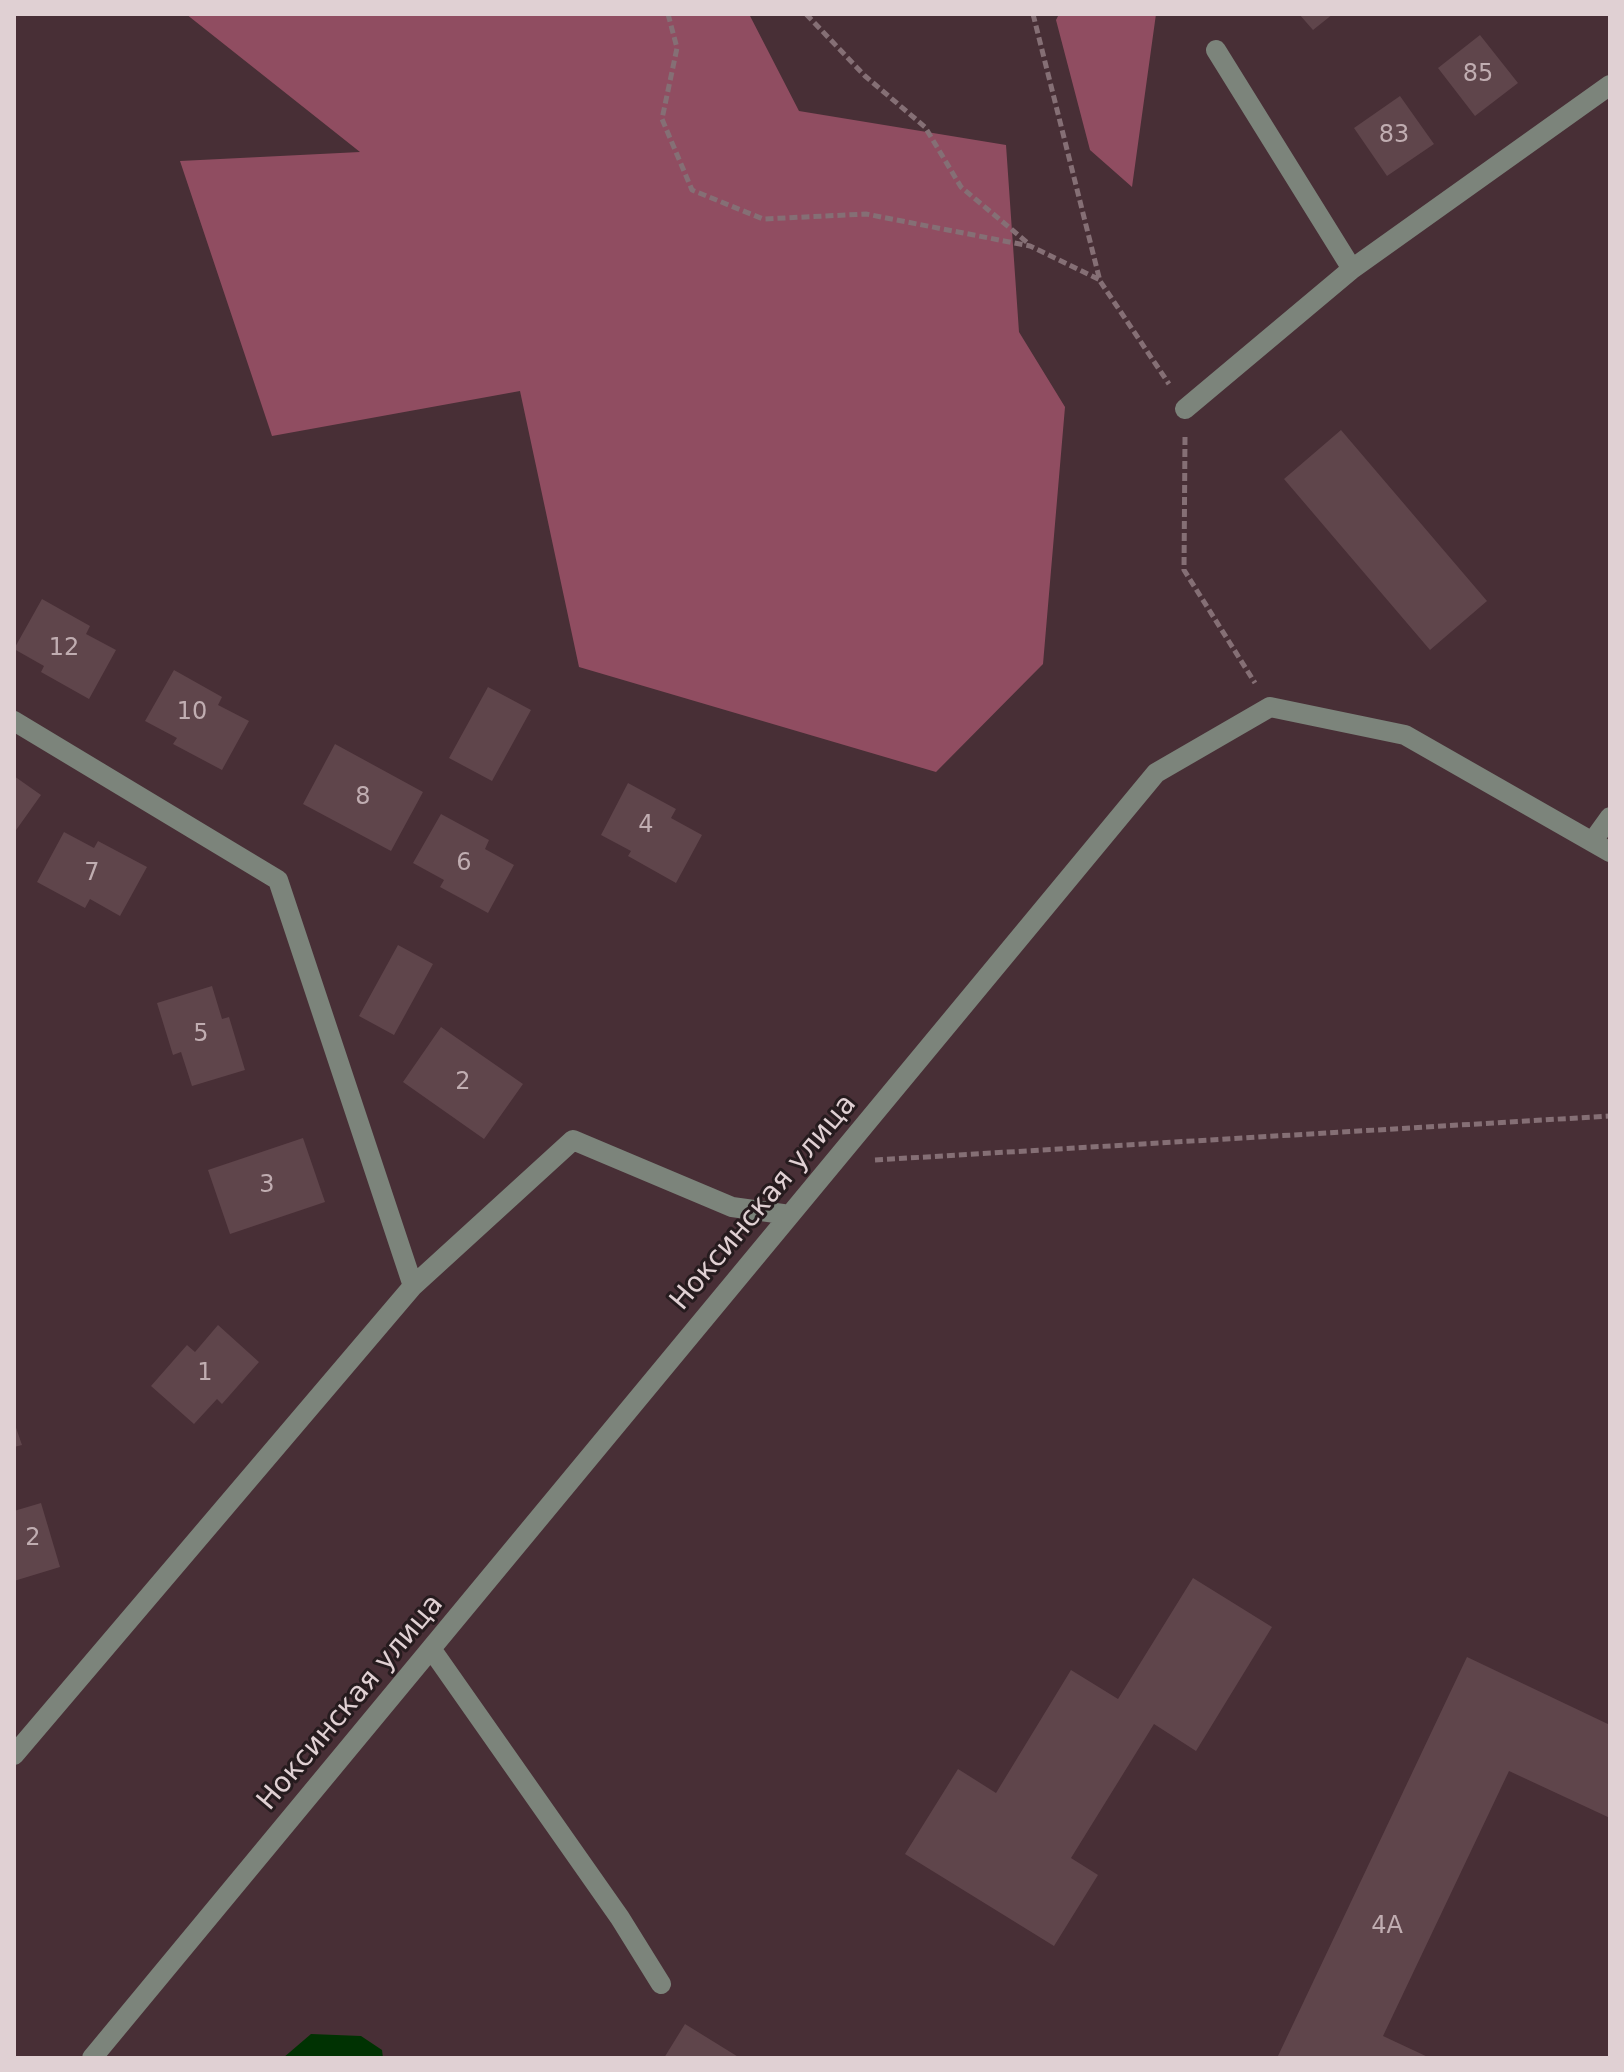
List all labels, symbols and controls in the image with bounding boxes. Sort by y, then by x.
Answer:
house number: 85 [1463,61,1493,89]
house number: 83 [1379,122,1409,150]
house number: 12 [49,635,79,663]
house number: 10 [177,699,207,727]
house number: 8 [355,784,371,812]
house number: 4 [638,812,654,840]
house number: 6 [456,850,472,878]
house number: 7 [84,860,100,888]
house number: 5 [193,1021,209,1049]
house number: 2 [455,1069,471,1097]
street label: Ноксинская улица [664,1088,864,1318]
house number: 3 [259,1172,275,1200]
house number: 1 [197,1360,213,1388]
house number: 2 [25,1525,41,1553]
street label: Ноксинская улица [251,1588,451,1818]
house number: 4А [1371,1913,1403,1941]

